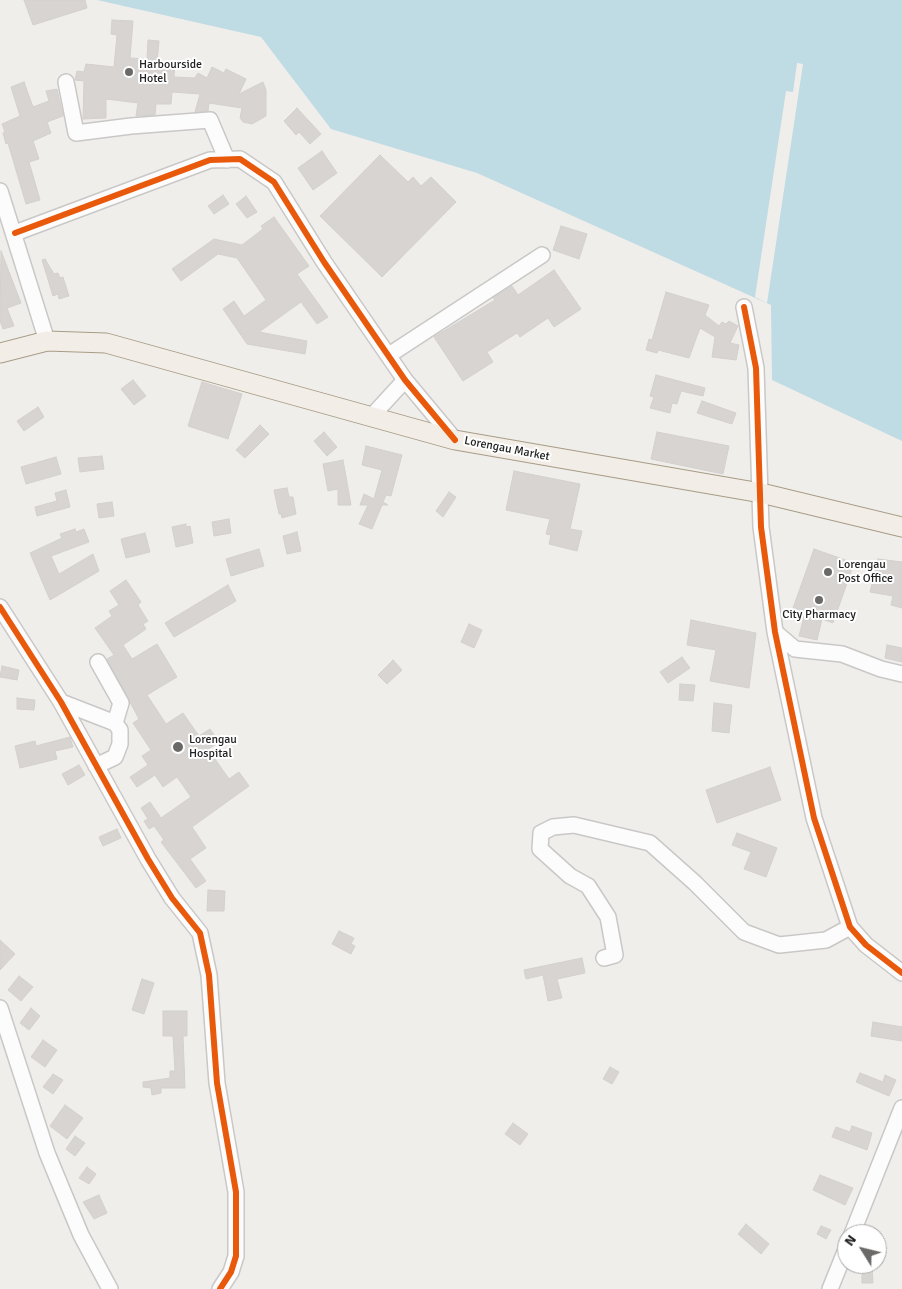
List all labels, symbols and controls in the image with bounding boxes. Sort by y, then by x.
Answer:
place label: Harbourside Hotel [139,58,202,86]
marker: Harbourside Hotel [123,66,135,78]
street label: Lorengau Market [463,434,551,464]
place label: Lorengau Post Office [838,558,893,586]
marker: Lorengau Post Office [822,566,834,578]
marker: City Pharmacy [813,594,825,606]
place label: City Pharmacy [782,608,856,622]
place label: Lorengau Hospital [189,733,237,761]
marker: Lorengau Hospital [171,740,185,754]
north arrow [837,1224,887,1274]
text: N [841,1232,860,1249]

